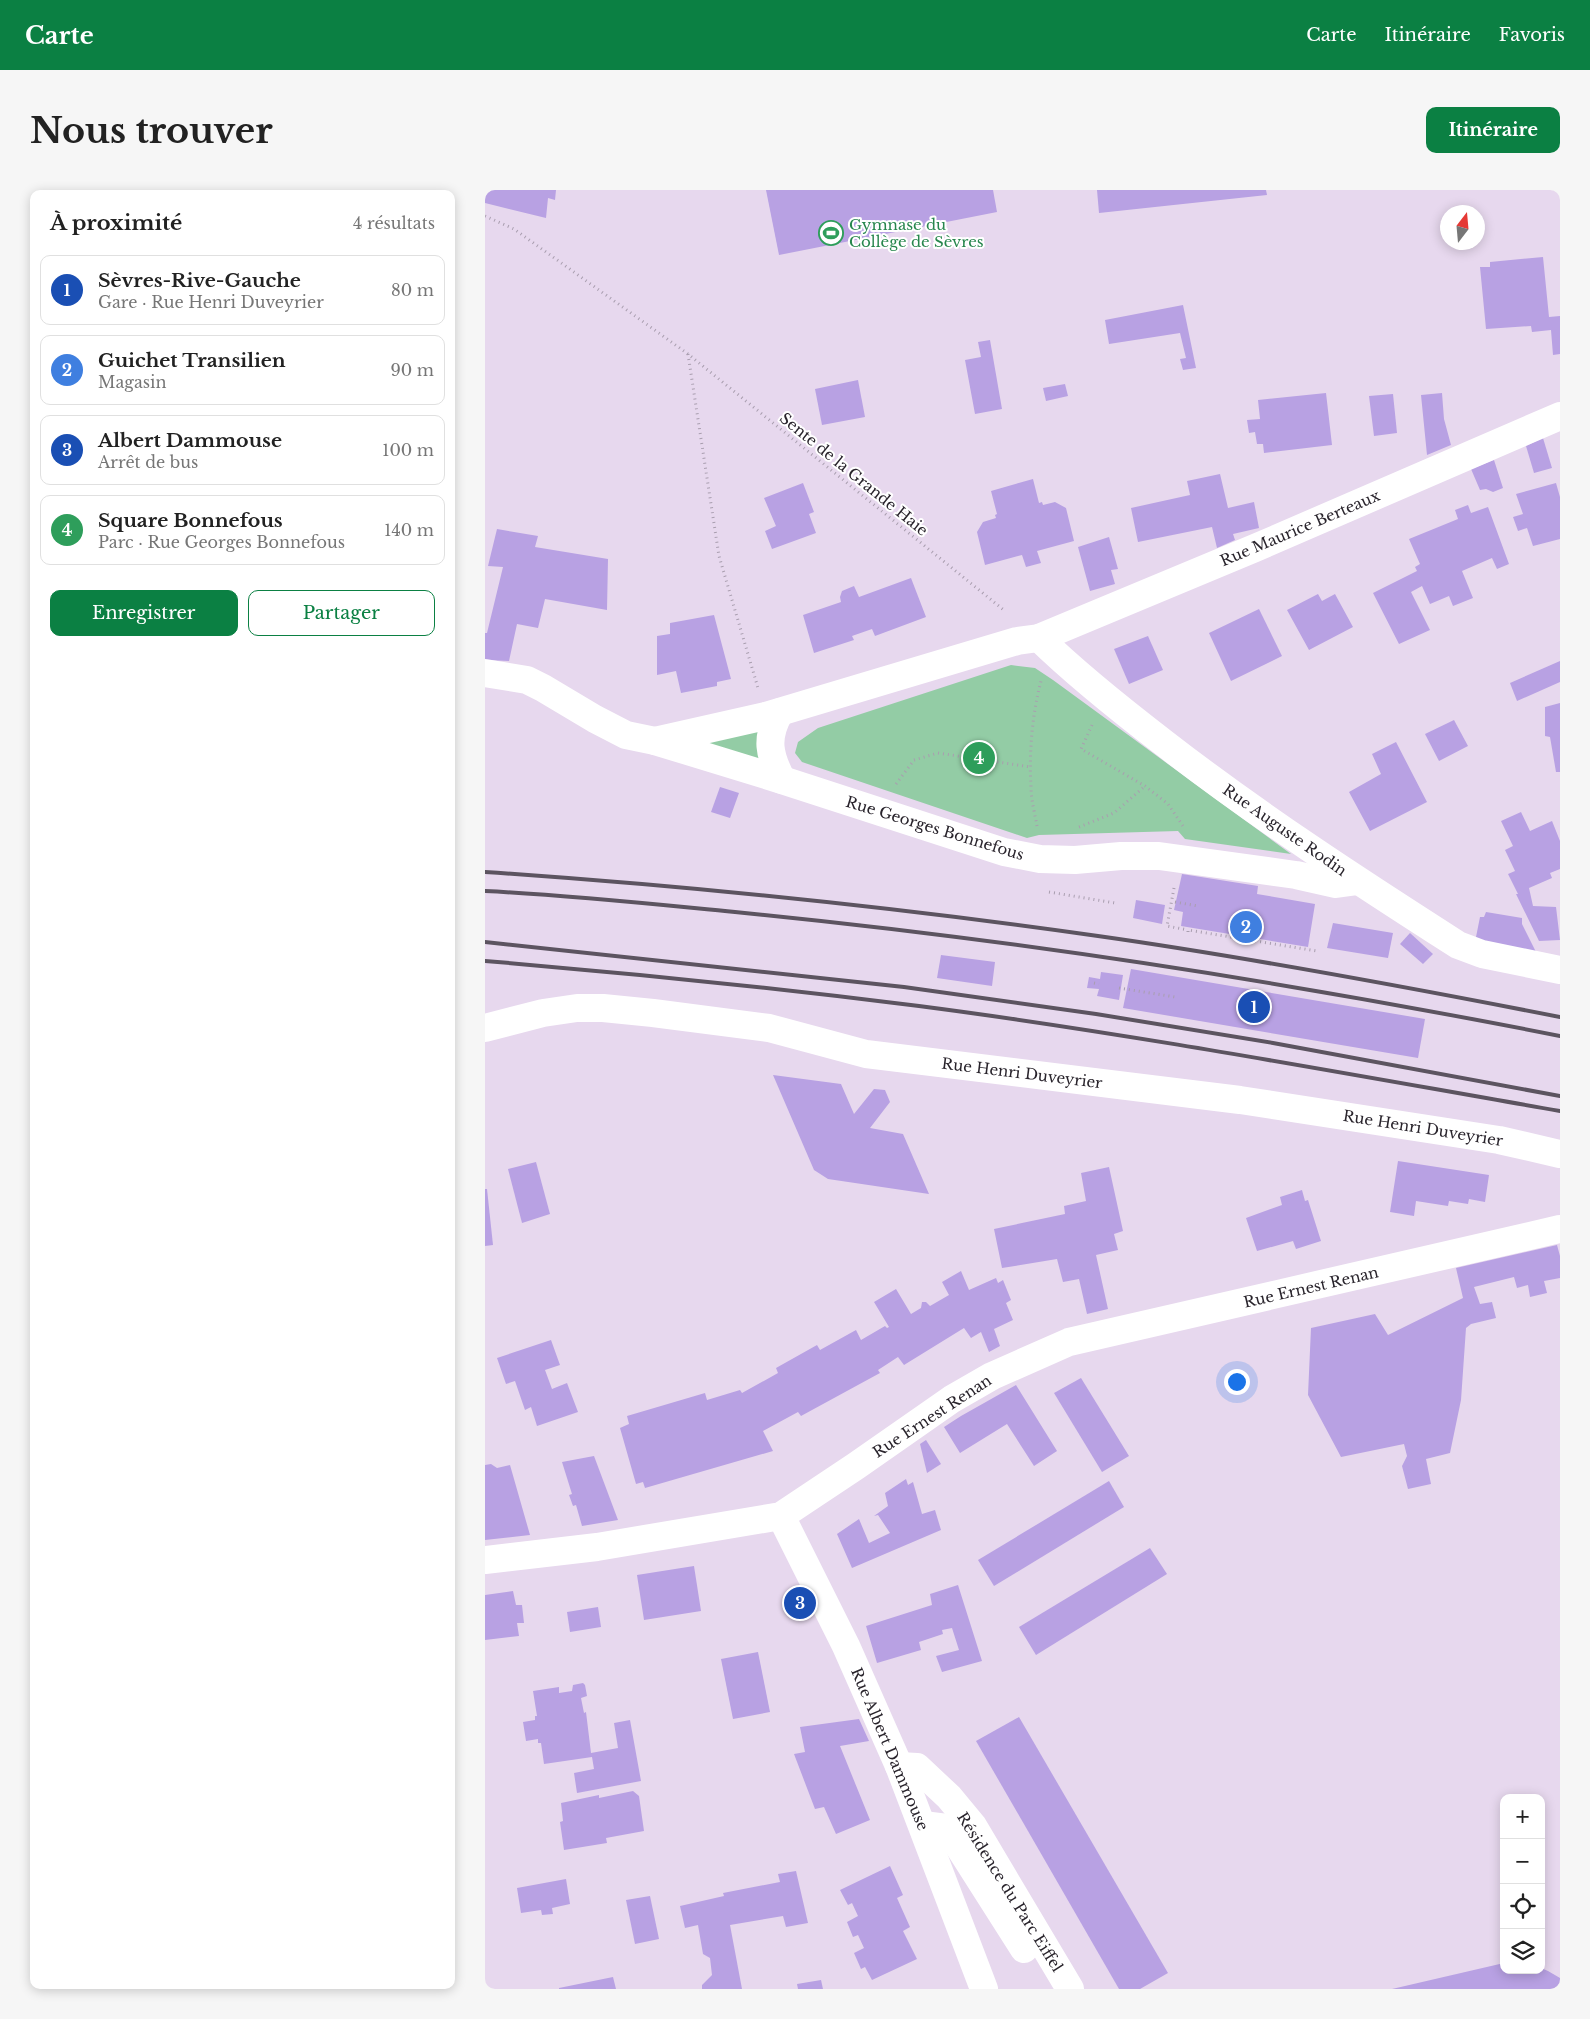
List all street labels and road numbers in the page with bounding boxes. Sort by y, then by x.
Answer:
street label: Sente de la Grande Haie [776,408,932,540]
street label: Rue Maurice Berteaux [1217,486,1383,570]
street label: Rue Auguste Rodin [1219,780,1351,880]
street label: Rue Georges Bonnefous [844,792,1027,864]
street label: Rue Henri Duveyrier [940,1054,1104,1092]
street label: Rue Henri Duveyrier [1342,1106,1505,1150]
street label: Rue Ernest Renan [1242,1262,1380,1312]
street label: Rue Ernest Renan [869,1370,995,1462]
street label: Rue Albert Dammouse [847,1665,933,1833]
street label: Résidence du Parc Eiffel [953,1809,1067,1975]

